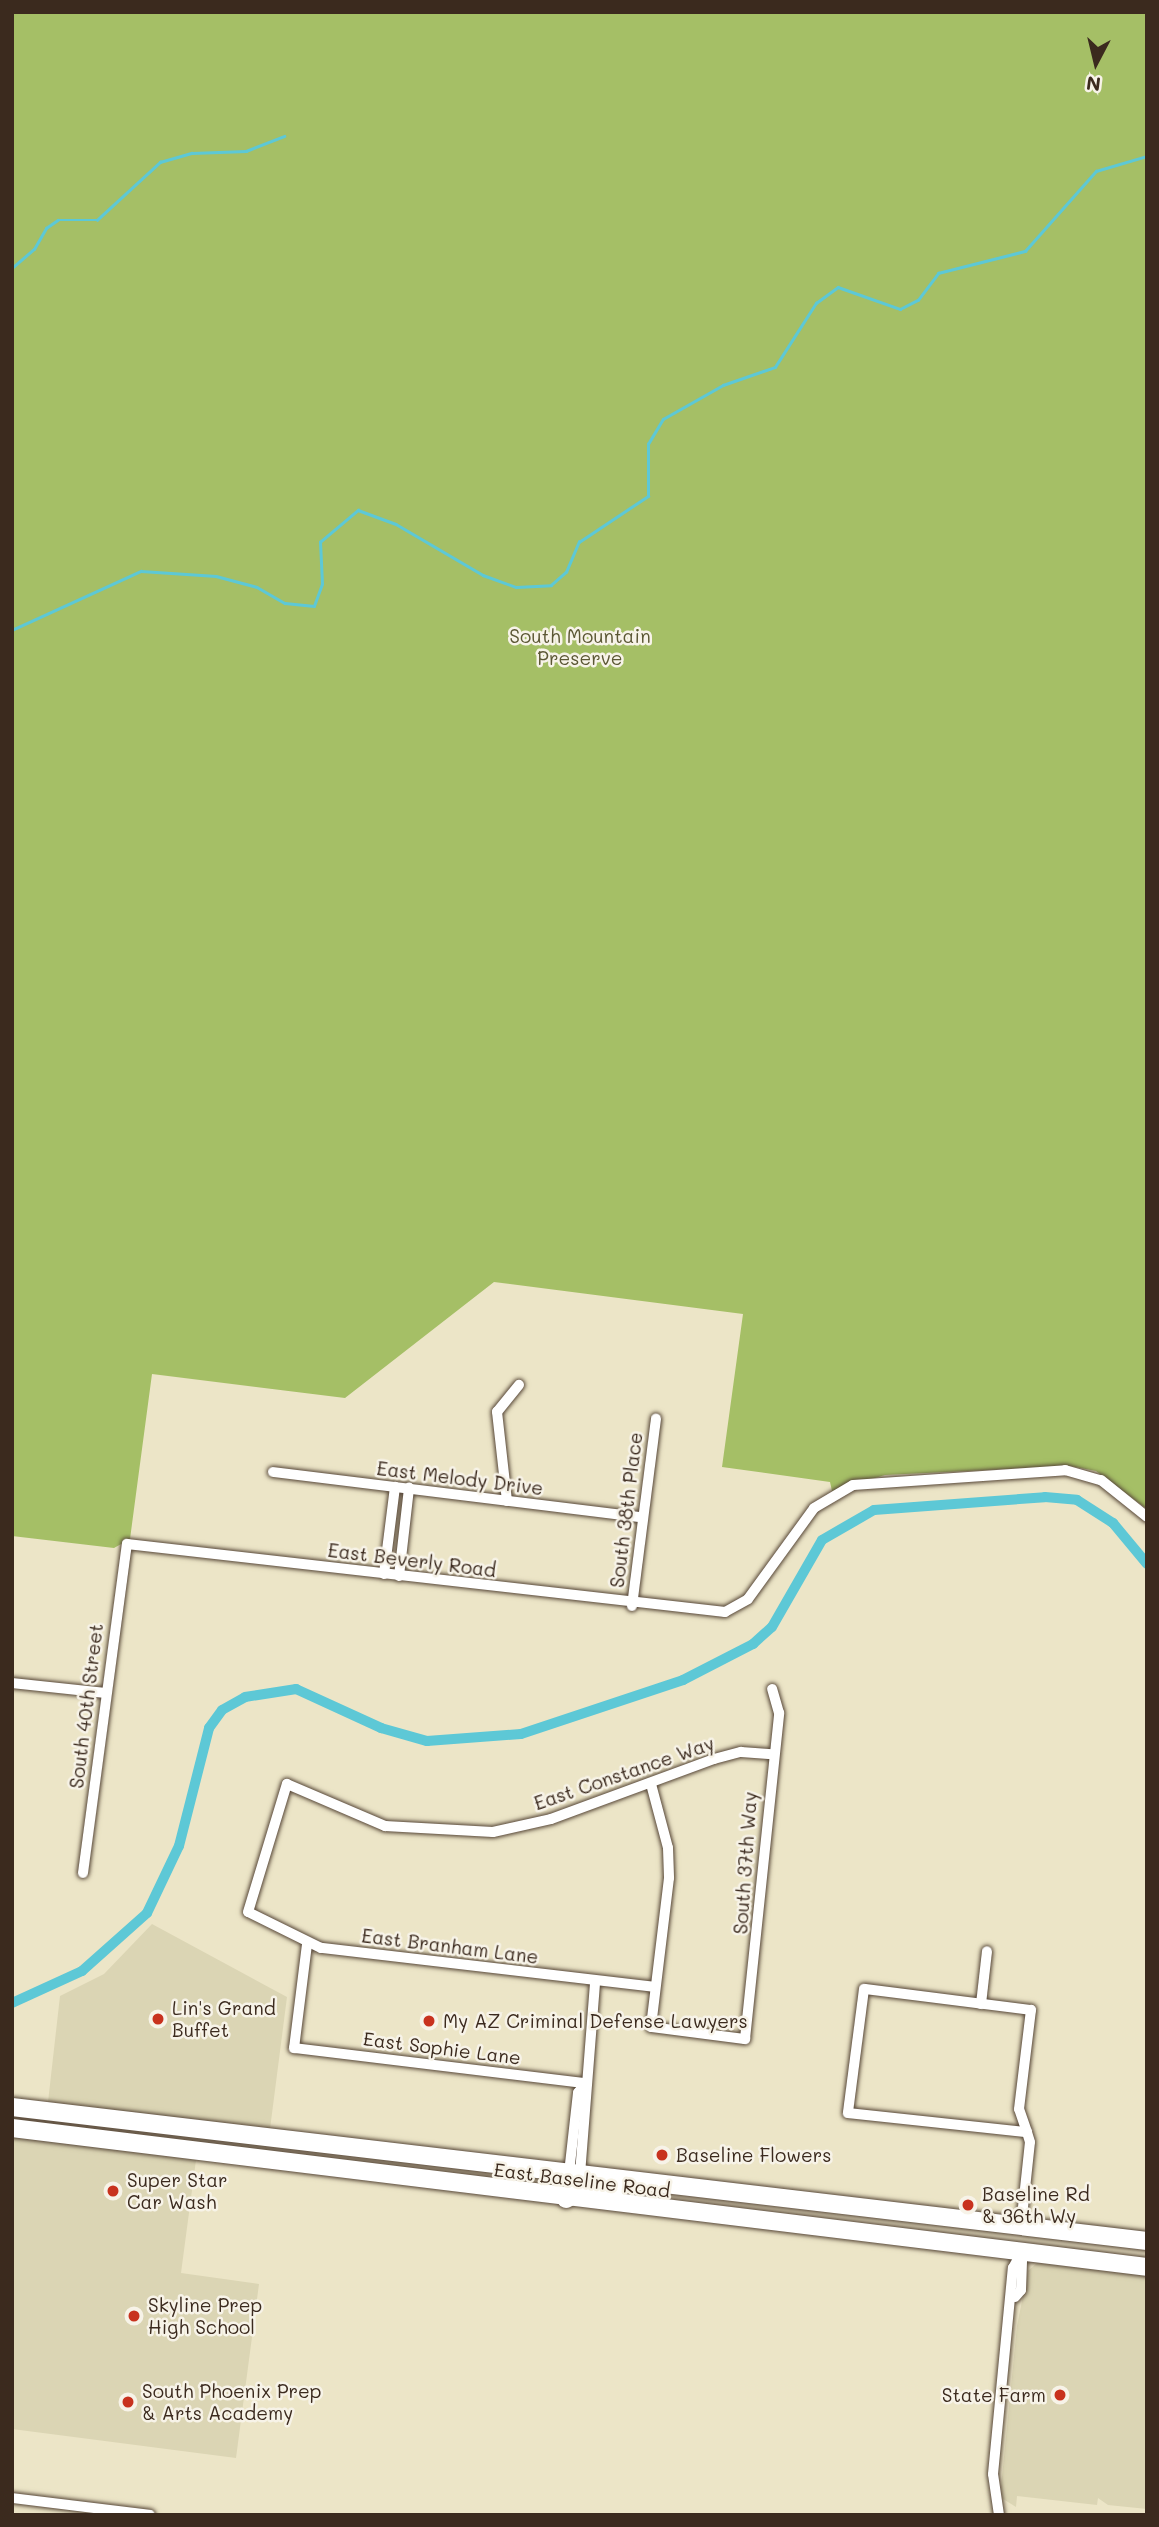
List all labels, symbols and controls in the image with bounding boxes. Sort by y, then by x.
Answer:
north arrow [1061,28,1131,98]
text: N [1085,71,1102,98]
park label: South Mountain Preserve [509,625,651,669]
street label: South 38th Place [605,1431,647,1589]
street label: East Melody Drive [375,1456,545,1500]
street label: East Beverly Road [327,1538,497,1582]
street label: South 40th Street [65,1622,107,1790]
street label: East Constance Way [531,1731,717,1815]
street label: South 37th Way [729,1791,761,1935]
street label: East Branham Lane [360,1924,540,1968]
place label: Lin's Grand Buffet [172,1997,276,2041]
place label: My AZ Criminal Defense Lawyers [443,2010,748,2032]
marker: Lin's Grand Buffet [150,2011,166,2027]
marker: My AZ Criminal Defense Lawyers [421,2013,437,2029]
street label: East Sophie Lane [362,2027,522,2069]
place label: Baseline Flowers [676,2144,832,2166]
marker: Baseline Flowers [654,2147,670,2163]
street label: East Baseline Road [493,2158,671,2202]
place label: Super Star Car Wash [127,2169,228,2213]
marker: Super Star Car Wash [105,2183,121,2199]
place label: Baseline Rd & 36th Wy [982,2183,1090,2227]
marker: Baseline Rd & 36th Wy [960,2197,976,2213]
place label: Skyline Prep High School [148,2294,262,2338]
marker: Skyline Prep High School [126,2308,142,2324]
place label: South Phoenix Prep & Arts Academy [142,2380,322,2424]
place label: State Farm [942,2384,1046,2406]
marker: State Farm [1052,2387,1068,2403]
marker: South Phoenix Prep & Arts Academy [120,2394,136,2410]

